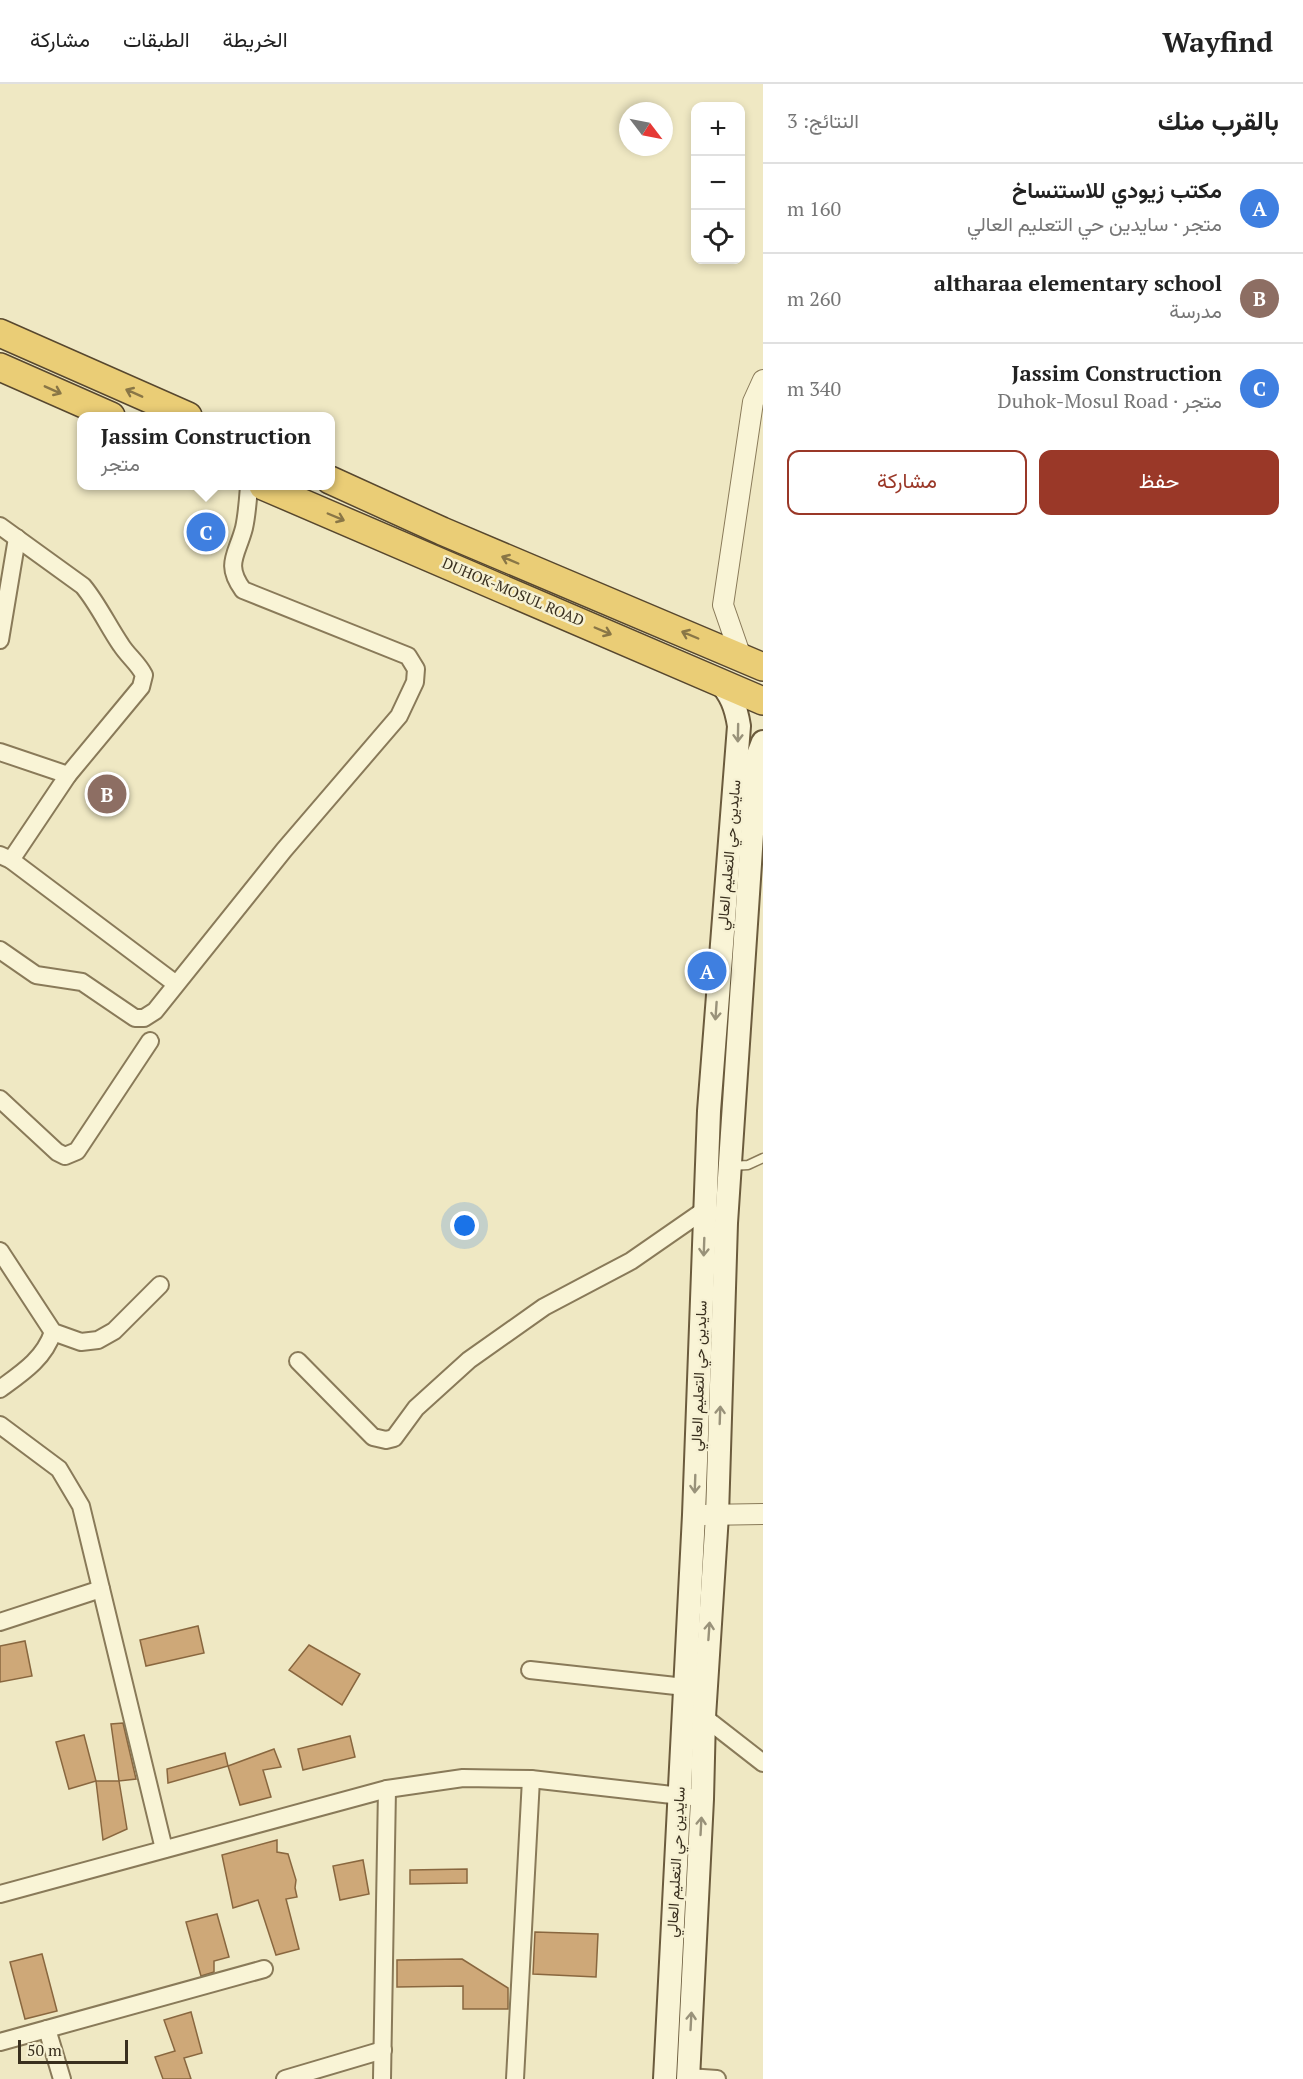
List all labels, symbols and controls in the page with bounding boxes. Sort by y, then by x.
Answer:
text: Wayfind [1162,23,1273,60]
text: مشاركة [30,25,90,53]
text: الطبقات [123,25,190,53]
text: الخريطة [223,25,288,53]
north arrow [619,102,673,156]
map controls [691,102,745,264]
button: + [691,102,745,156]
text: بالقرب منك [1158,103,1279,137]
text: النتائج: 3 [787,107,859,134]
button: − [691,156,745,210]
text: مكتب زيودي للاستنساخ [1012,175,1222,204]
text: 160 m [787,195,841,222]
text: A [1252,195,1267,222]
button: locate [691,210,745,264]
text: متجر · سايدين حي التعليم العالي [967,210,1222,237]
text: altharaa elementary school [934,268,1222,297]
text: 260 m [787,285,841,312]
text: B [1253,285,1266,312]
text: مدرسة [1169,297,1222,324]
text: Jassim Construction [1012,358,1222,387]
text: 340 m [787,375,841,402]
text: C [1253,375,1266,402]
one-way arrow [44,385,62,397]
one-way arrow [126,386,144,398]
text: متجر · Duhok-Mosul Road [998,387,1222,414]
popup [77,412,335,490]
text: Jassim Construction [101,421,311,450]
text: متجر [101,450,140,477]
button: مشاركة [787,450,1027,515]
button: حفظ [1039,450,1279,515]
pin: C [186,510,226,554]
one-way arrow [326,512,345,523]
street label: DUHOK-MOSUL ROAD [439,552,587,630]
one-way arrow [502,553,520,565]
one-way arrow [594,626,612,637]
one-way arrow [681,629,700,640]
one-way arrow [732,722,744,742]
pin: B [88,772,126,816]
street label: سايدين حي التعليم العالي [711,779,749,931]
pin: A [688,948,726,994]
one-way arrow [710,1000,721,1020]
your location [450,1211,479,1240]
one-way arrow [698,1237,710,1257]
street label: سايدين حي التعليم العالي [685,1300,715,1452]
one-way arrow [714,1406,726,1426]
one-way arrow [689,1474,701,1494]
one-way arrow [704,1622,715,1642]
street label: سايدين حي التعليم العالي [661,1786,693,1938]
one-way arrow [696,1816,707,1836]
one-way arrow [685,2011,696,2031]
scale bar [18,2037,128,2064]
text: 50 m [27,2039,62,2061]

